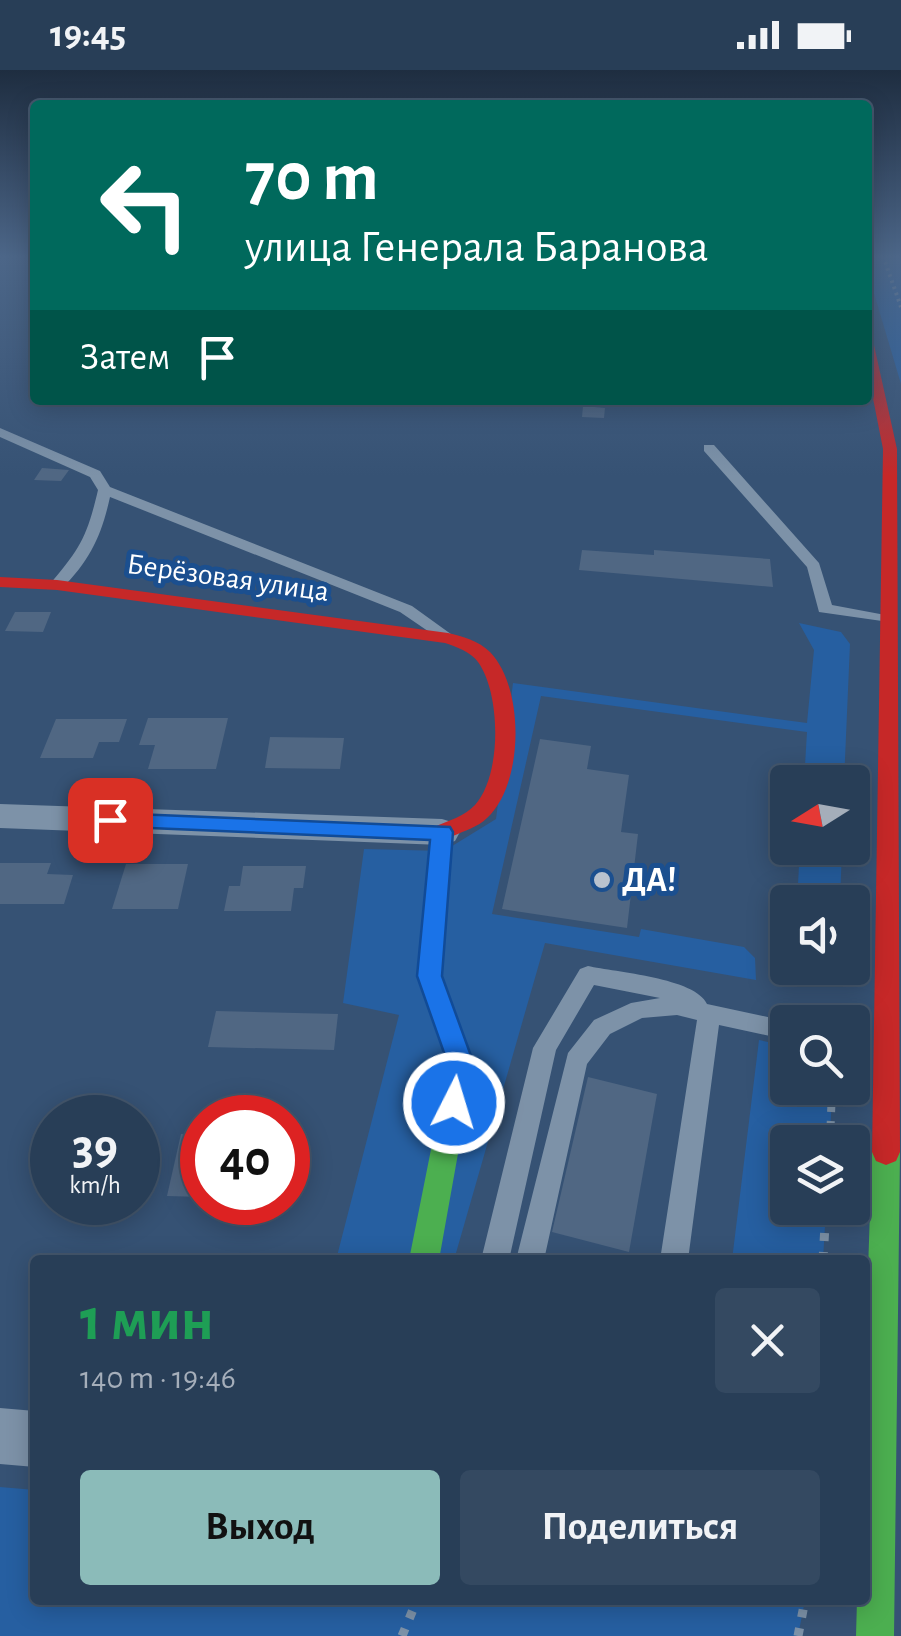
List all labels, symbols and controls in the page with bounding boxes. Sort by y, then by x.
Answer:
text: 19:45 [50,16,126,54]
icon: left [80,140,210,270]
text: 70 m [245,143,379,213]
text: улица Генерала Баранова [245,225,709,270]
icon: arrive [190,330,245,385]
text: Затем [80,339,170,377]
street label: Берёзовая улица [125,549,331,607]
north arrow [770,765,870,865]
map controls [770,765,870,1225]
pin [68,778,153,863]
icon: arrive [83,793,138,848]
place label: ДА! [622,863,677,898]
marker: ДА! [591,869,613,891]
button: sound [770,885,870,985]
button: search [770,1005,870,1105]
position arrow [402,1051,506,1155]
speed limit sign: 40 [180,1095,310,1225]
text: 39 [72,1123,118,1173]
button: layers [770,1125,870,1225]
text: km/h [69,1173,121,1198]
button: close [715,1288,820,1393]
text: 1 мин [80,1291,214,1351]
text: 140 m · 19:46 [80,1362,236,1394]
button: Выход [80,1470,440,1585]
button: Поделиться [460,1470,820,1585]

